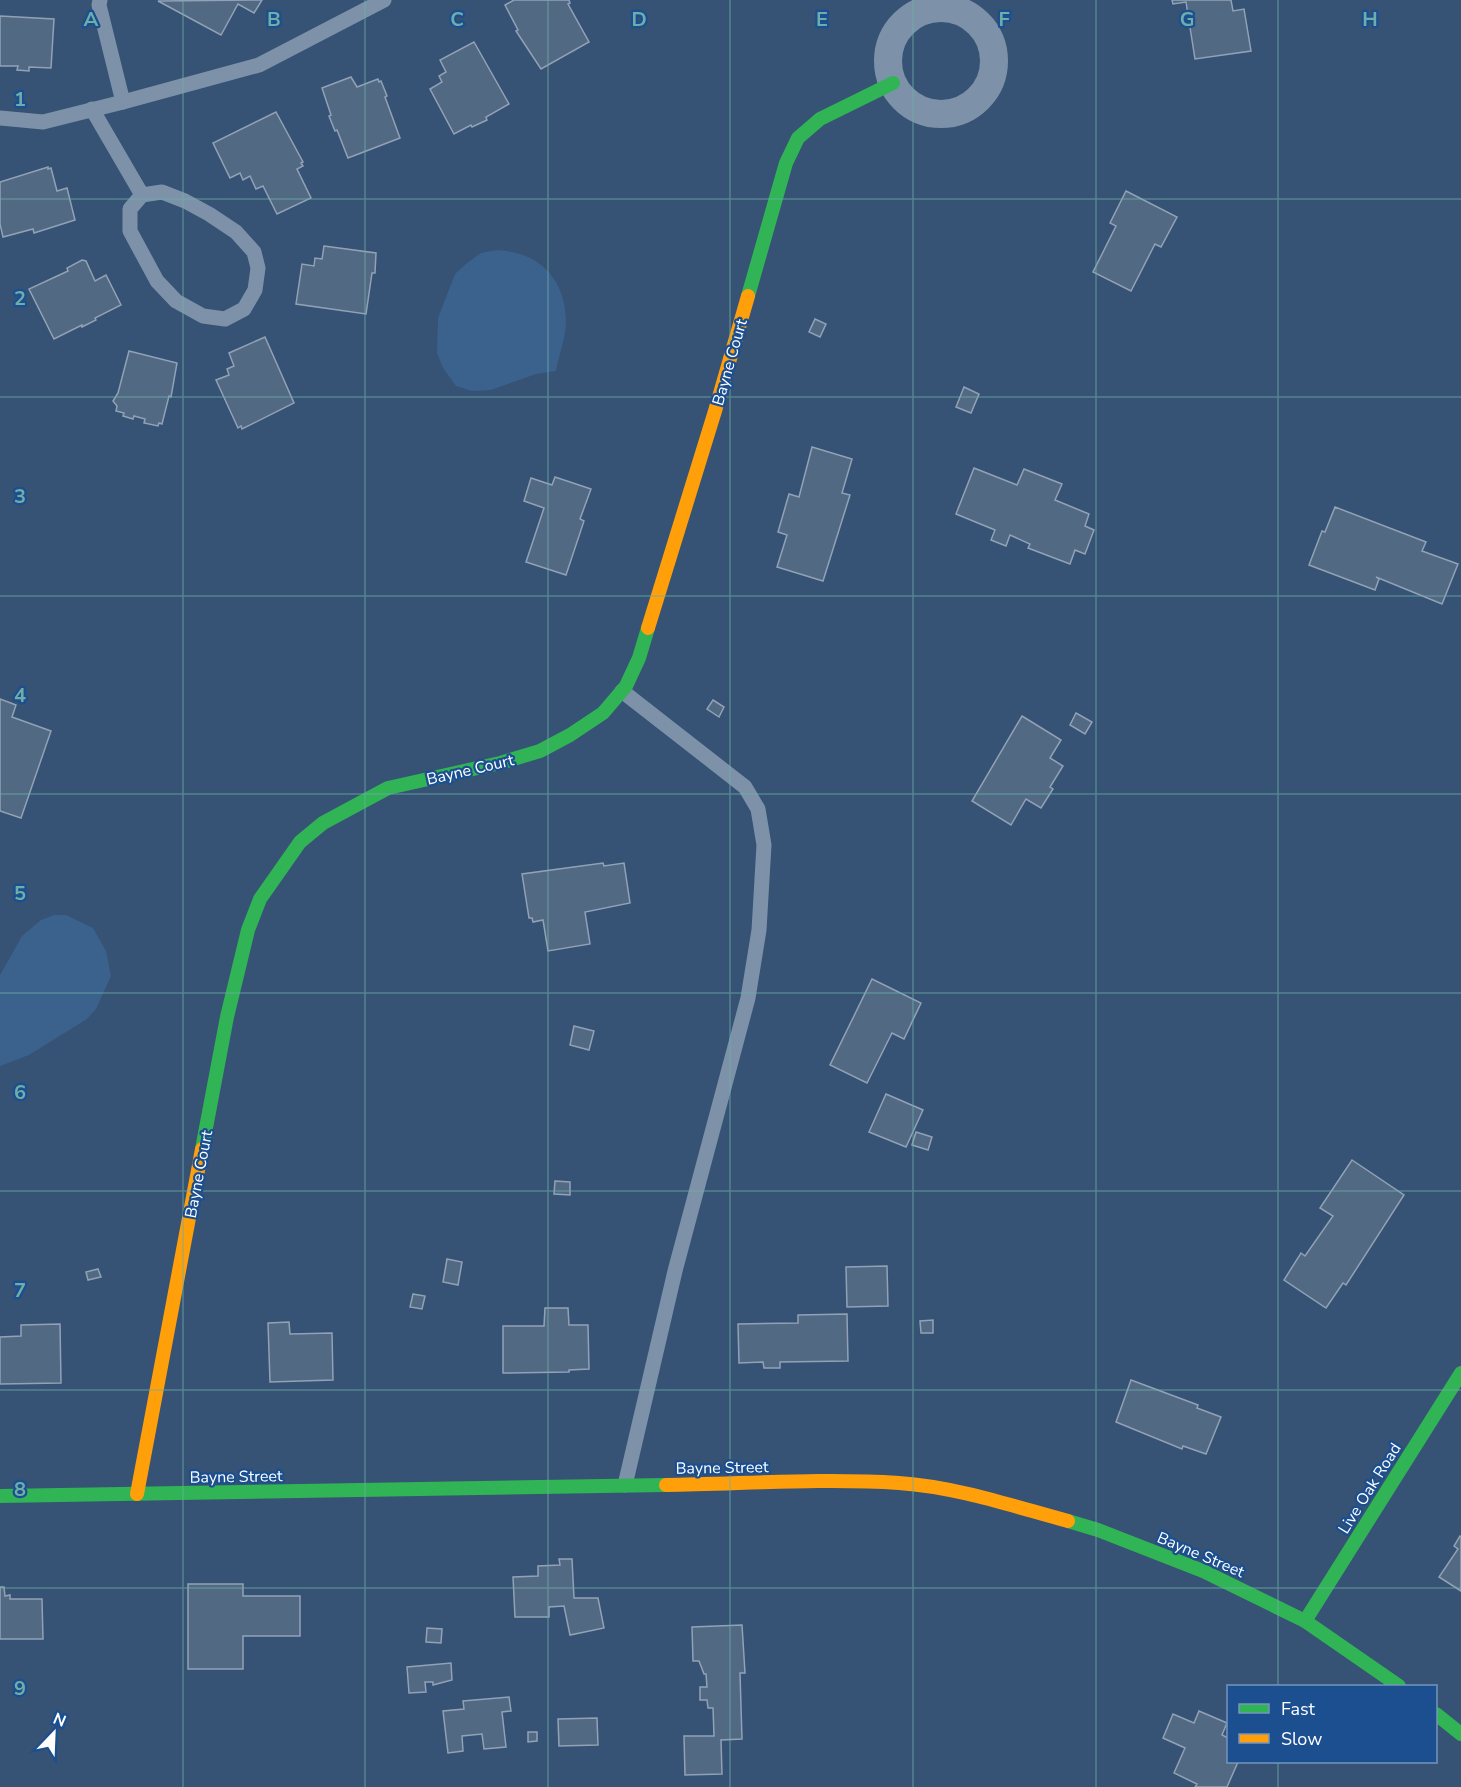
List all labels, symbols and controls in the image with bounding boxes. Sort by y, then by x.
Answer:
text: A [84,6,99,33]
text: B [267,6,281,33]
text: C [450,6,464,33]
text: D [631,6,647,33]
text: E [816,6,828,33]
text: F [998,6,1010,33]
text: G [1180,6,1194,33]
text: H [1362,6,1378,33]
text: 1 [14,86,26,113]
text: 2 [14,285,26,312]
street label: Bayne Court [707,316,753,408]
text: 3 [14,483,26,510]
text: 4 [14,682,26,709]
street label: Bayne Court [424,749,516,791]
text: 5 [14,880,26,907]
text: 6 [14,1079,26,1106]
street label: Bayne Court [180,1128,218,1220]
text: 7 [14,1277,26,1304]
street label: Live Oak Road [1333,1439,1407,1538]
street label: Bayne Street [675,1456,769,1480]
street label: Bayne Street [189,1465,283,1489]
text: 8 [14,1476,26,1503]
street label: Bayne Street [1154,1527,1248,1583]
text: 9 [14,1675,26,1702]
legend [1227,1685,1437,1763]
text: Fast [1281,1697,1316,1721]
north arrow [24,1703,84,1763]
text: N [50,1708,69,1733]
text: Slow [1281,1727,1322,1751]

